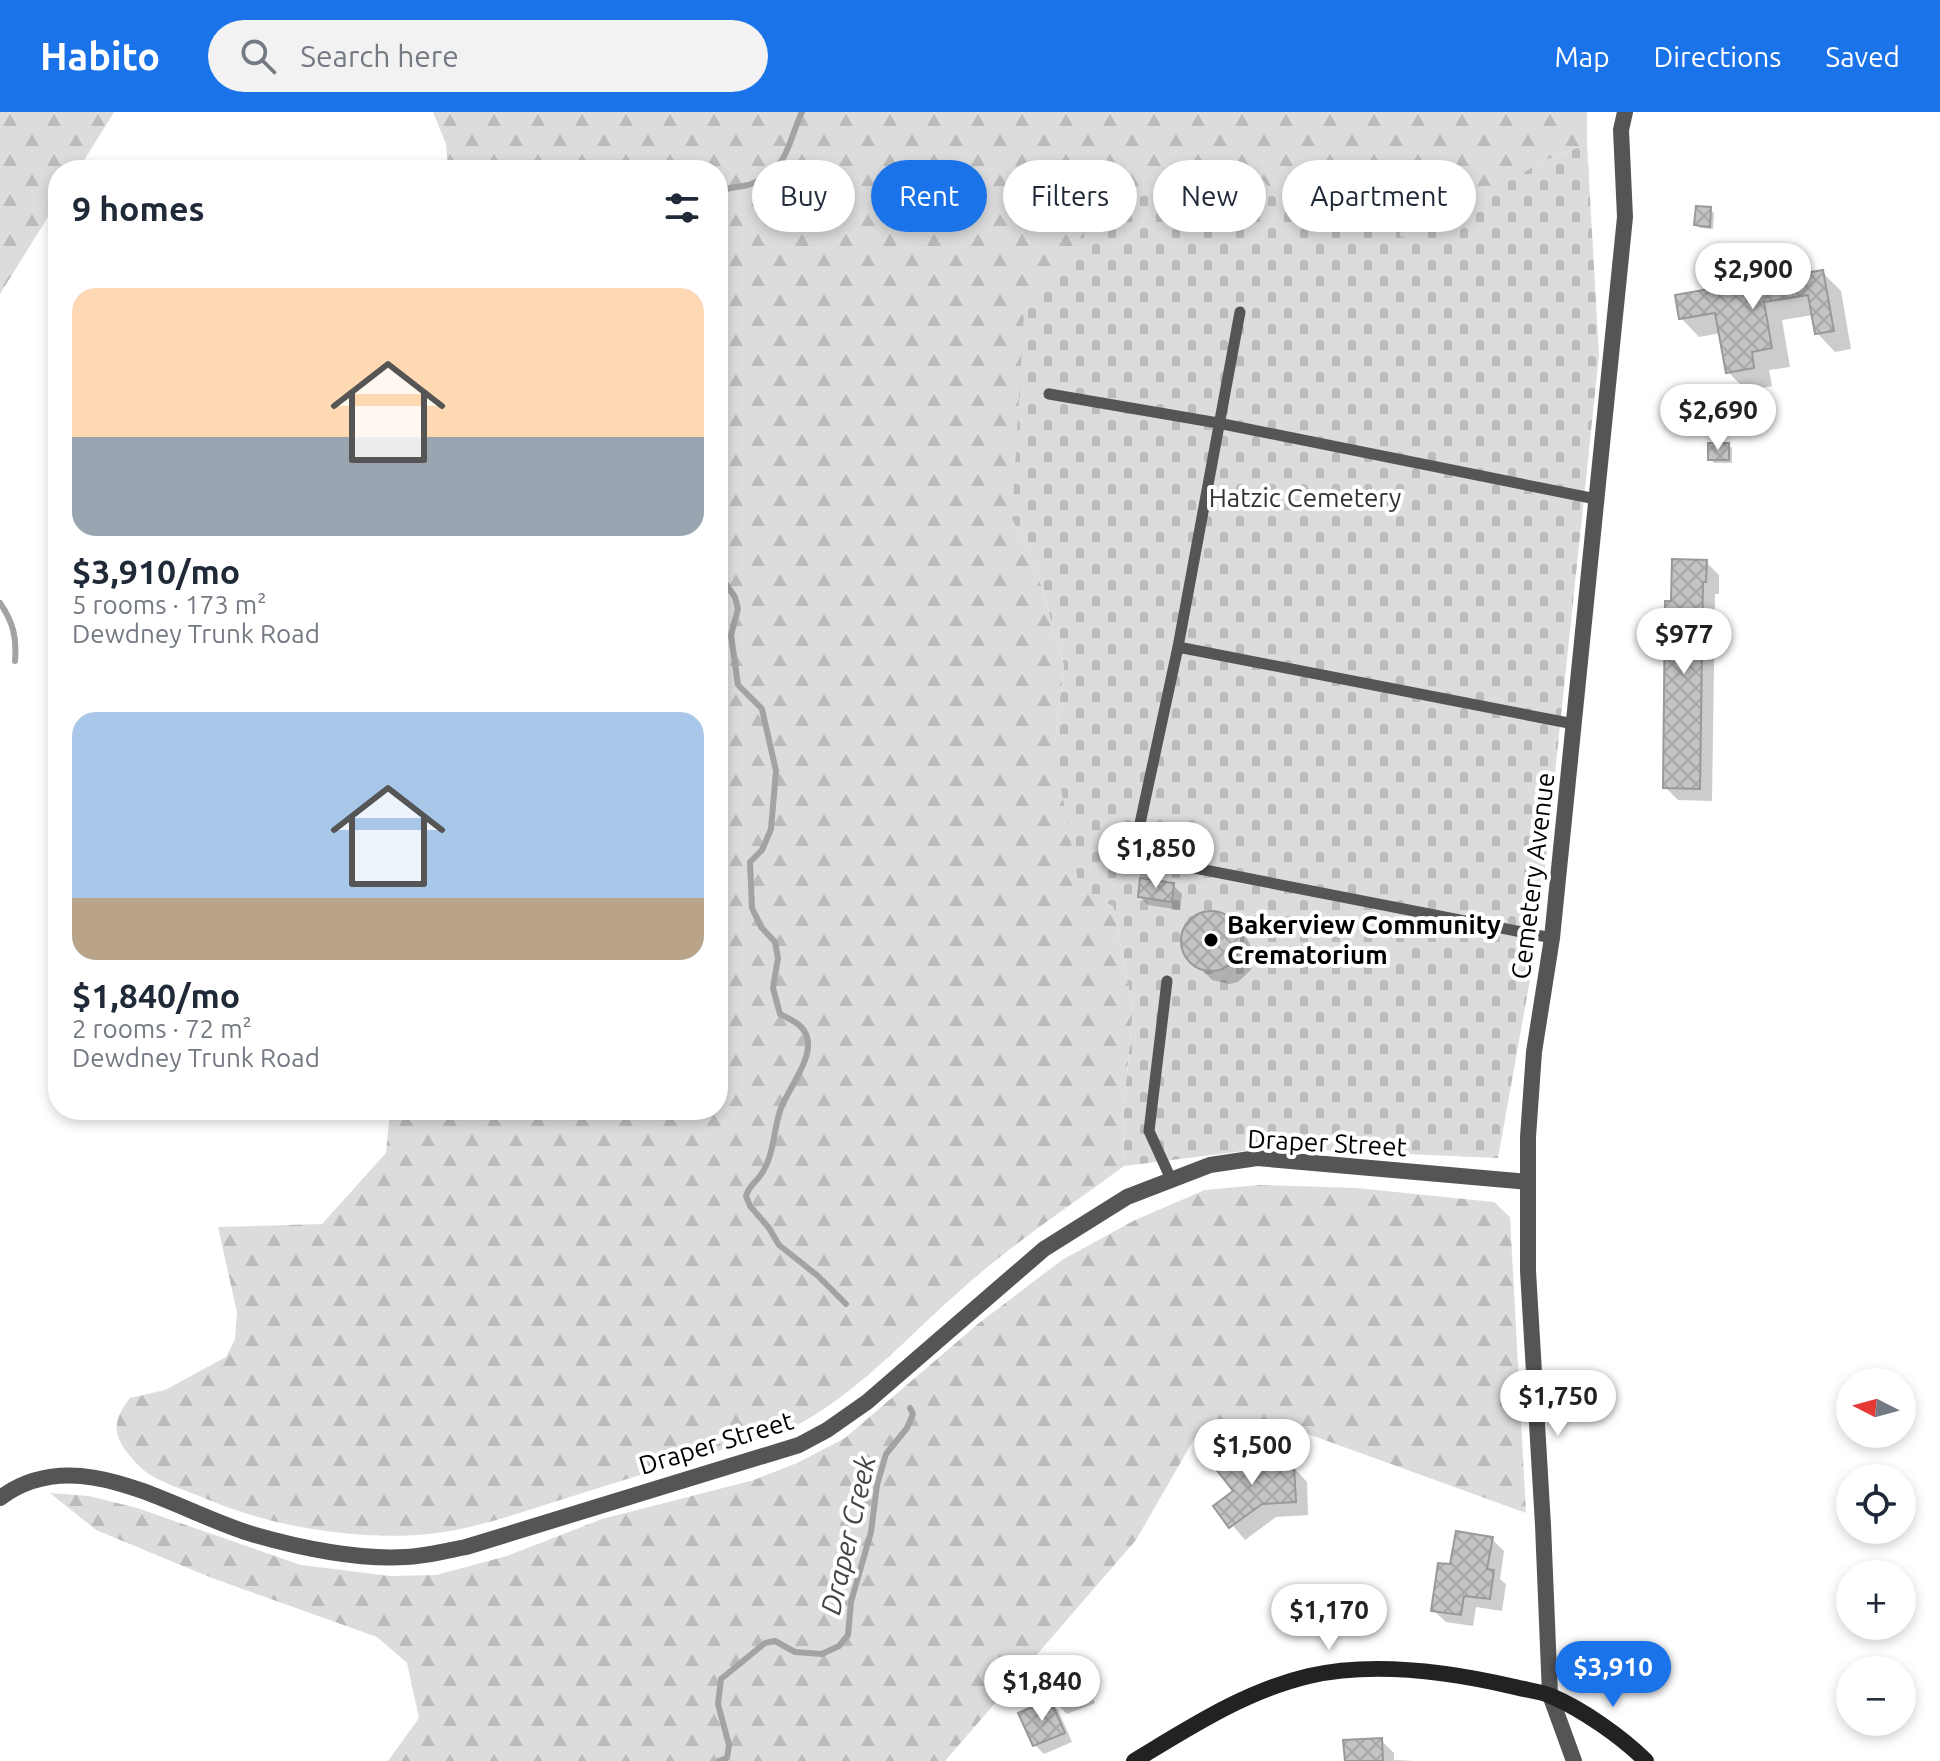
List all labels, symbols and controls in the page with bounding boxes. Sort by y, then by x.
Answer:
search box [208,20,768,92]
icon: search [236,34,280,78]
text: Habito [40,35,160,77]
text: Search here [300,39,459,73]
text: Map [1554,41,1610,72]
text: Directions [1654,41,1781,72]
text: Saved [1825,41,1900,72]
chip: Buy [752,160,855,232]
chip: Rent [871,160,987,232]
chip: Filters [1003,160,1137,232]
chip: New [1153,160,1266,232]
chip: Apartment [1282,160,1476,232]
icon: filters [660,186,704,230]
text: 9 homes [72,189,205,227]
pin: $2,900 [1688,243,1818,311]
text: $2,900 [1713,254,1793,283]
icon: home [316,340,460,484]
pin: $2,690 [1653,384,1783,452]
text: $2,690 [1678,395,1758,424]
park label: Hatzic Cemetery [1209,483,1401,512]
text: $3,910/mo [72,552,240,590]
text: 5 rooms · 173 m² [72,590,267,619]
pin: $977 [1637,608,1731,676]
text: Dewdney Trunk Road [72,619,320,648]
text: $977 [1655,619,1713,648]
icon: home [316,764,460,908]
street label: Cemetery Avenue [1505,771,1560,981]
pin: $1,850 [1091,822,1221,890]
text: $1,850 [1116,833,1196,862]
place label: Bakerview Community Crematorium [1227,910,1501,969]
marker: Bakerview Community Crematorium [1202,931,1220,949]
text: $1,840/mo [72,976,240,1014]
text: 2 rooms · 72 m² [72,1014,252,1043]
text: Dewdney Trunk Road [72,1043,320,1072]
street label: Draper Street [1247,1124,1407,1161]
north arrow [1836,1368,1916,1448]
map controls [1836,1368,1916,1736]
pin: $1,750 [1493,1370,1623,1438]
text: $1,750 [1518,1381,1598,1410]
street label: Draper Street [635,1405,796,1480]
pin: $1,500 [1187,1419,1317,1487]
text: $1,500 [1212,1430,1292,1459]
water label: Draper Creek [814,1452,881,1617]
button: locate [1836,1464,1916,1544]
button: + [1836,1560,1916,1640]
pin: $1,170 [1264,1584,1394,1652]
text: $1,170 [1289,1595,1369,1624]
pin: $3,910 [1548,1641,1678,1709]
text: $3,910 [1573,1652,1653,1681]
pin: $1,840 [977,1655,1107,1723]
button: − [1836,1656,1916,1736]
text: $1,840 [1002,1666,1082,1695]

